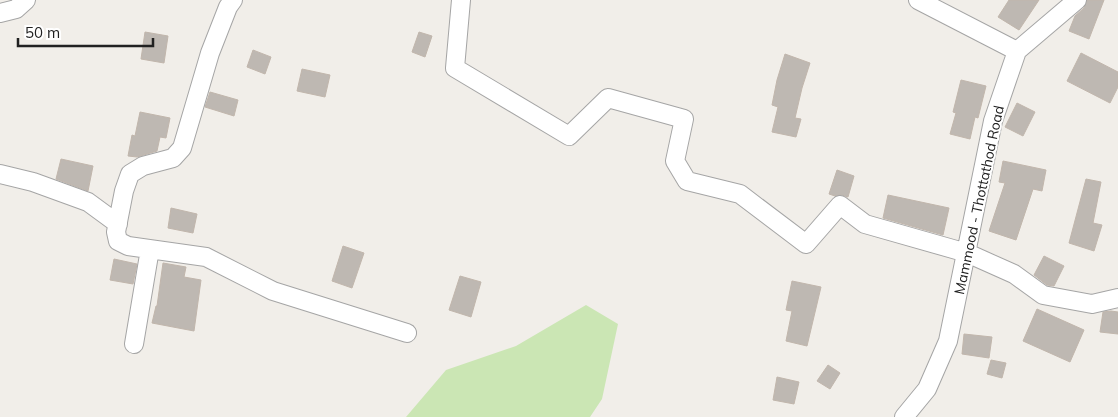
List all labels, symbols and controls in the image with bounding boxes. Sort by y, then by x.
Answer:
scale bar [18,15,152,47]
text: 50 m [25,23,60,42]
street label: Mammood - Thottathod Road [950,104,1008,296]

